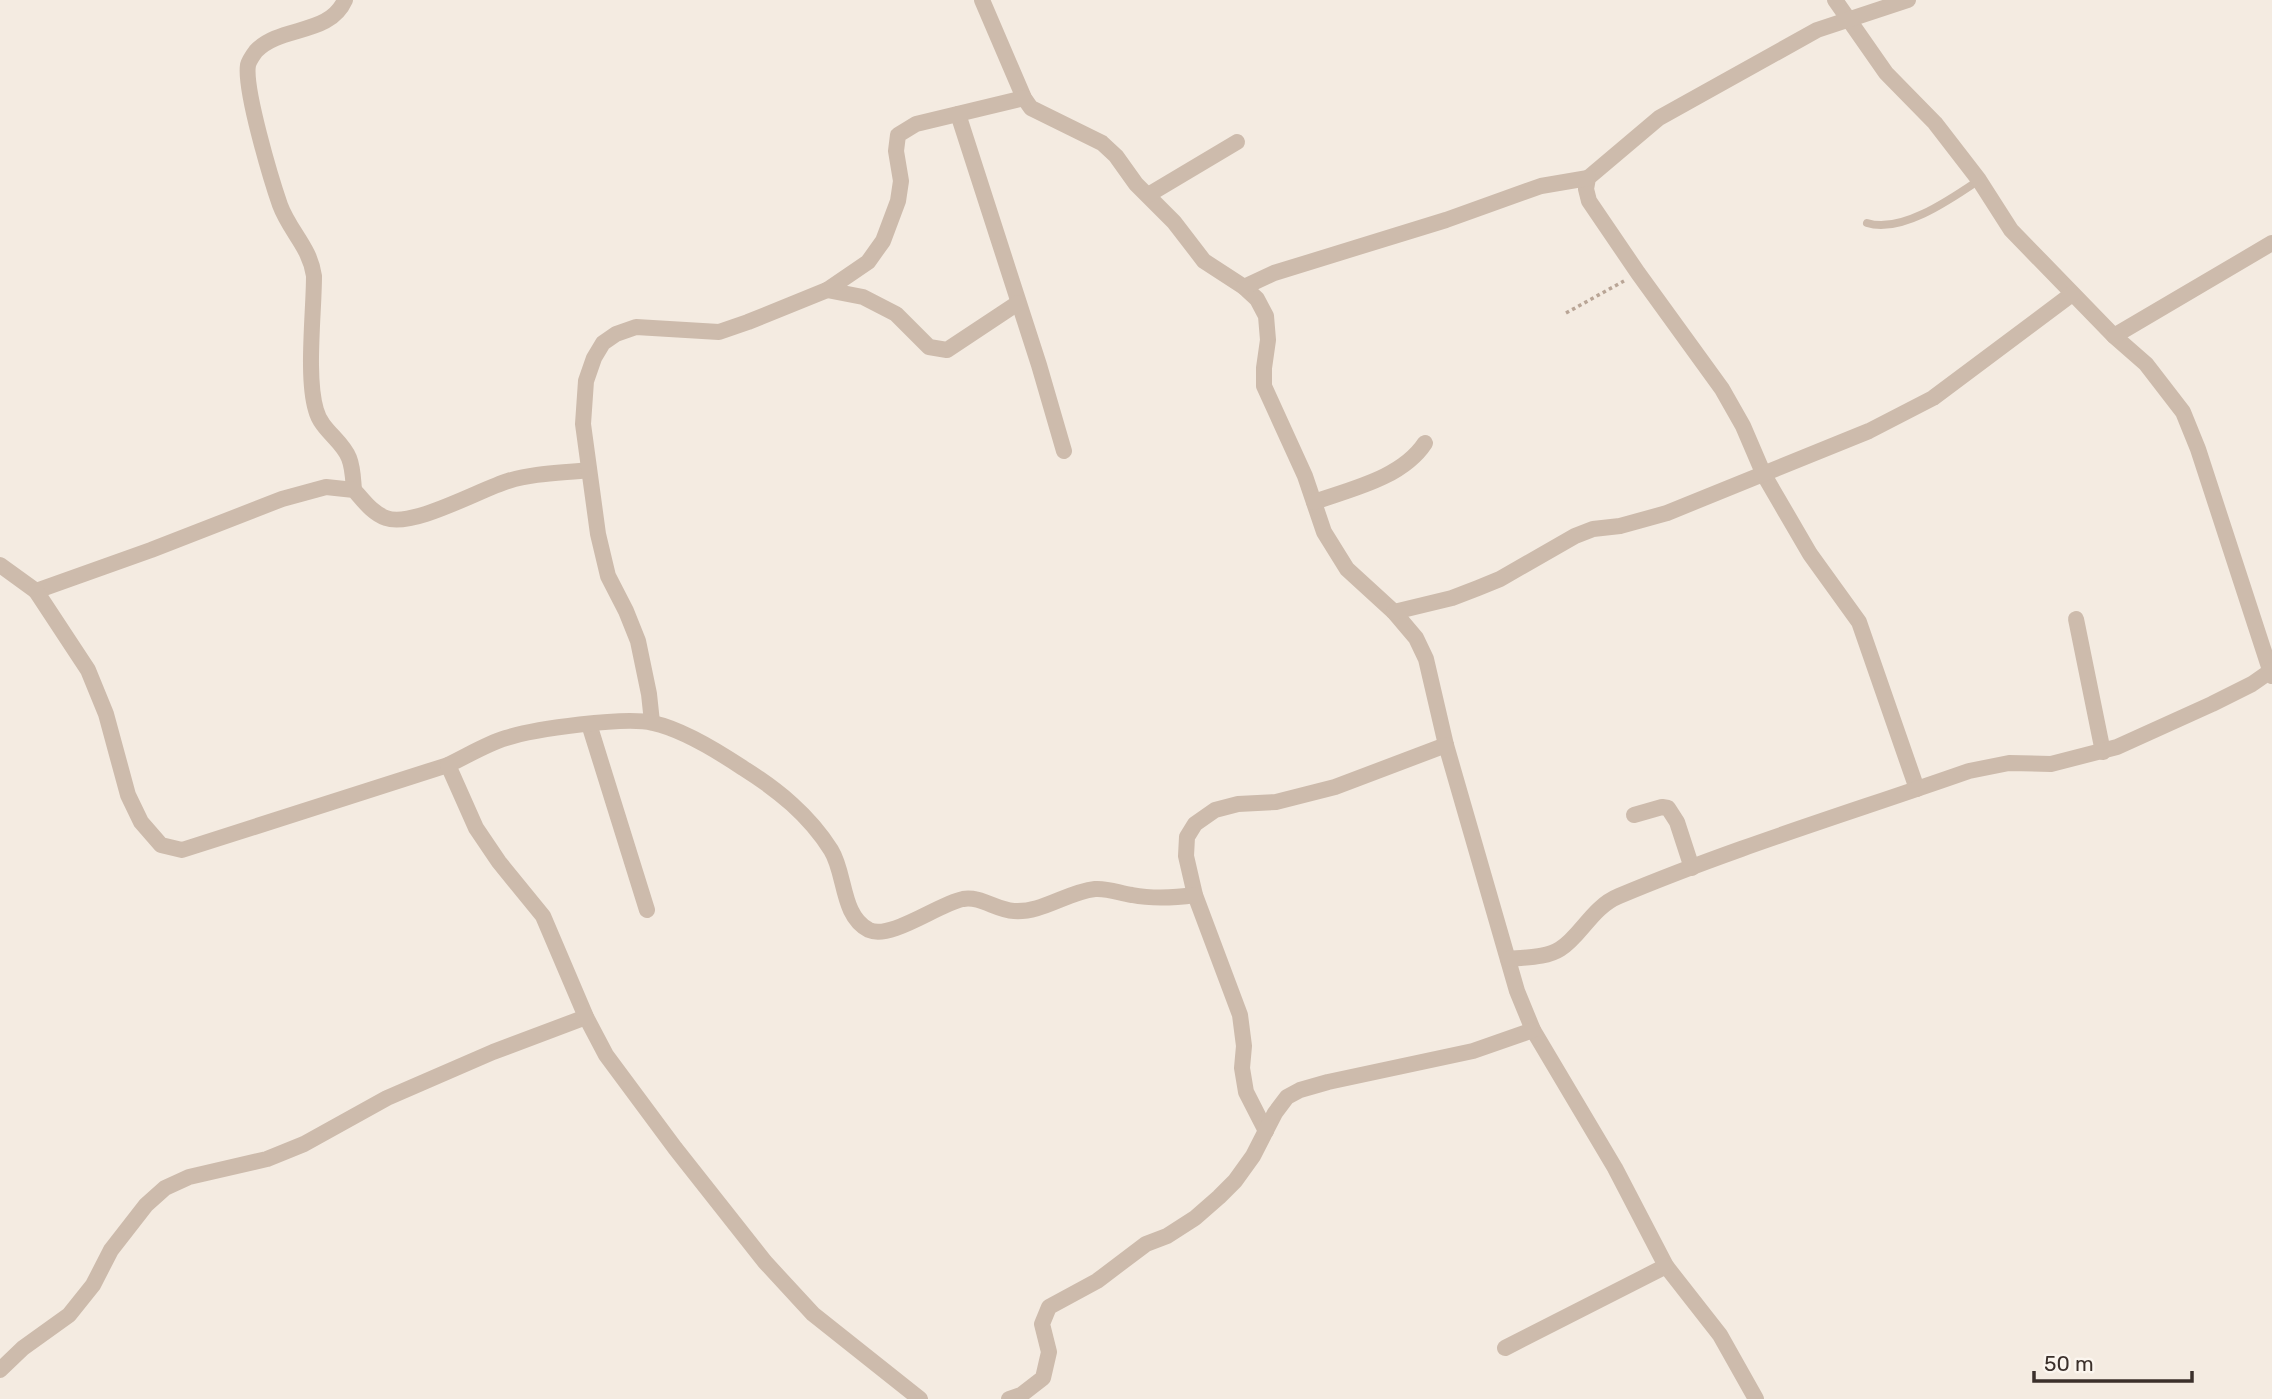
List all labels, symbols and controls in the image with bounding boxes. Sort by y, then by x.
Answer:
scale bar [2034,1340,2192,1384]
text: 50 m [2044,1351,2094,1376]

